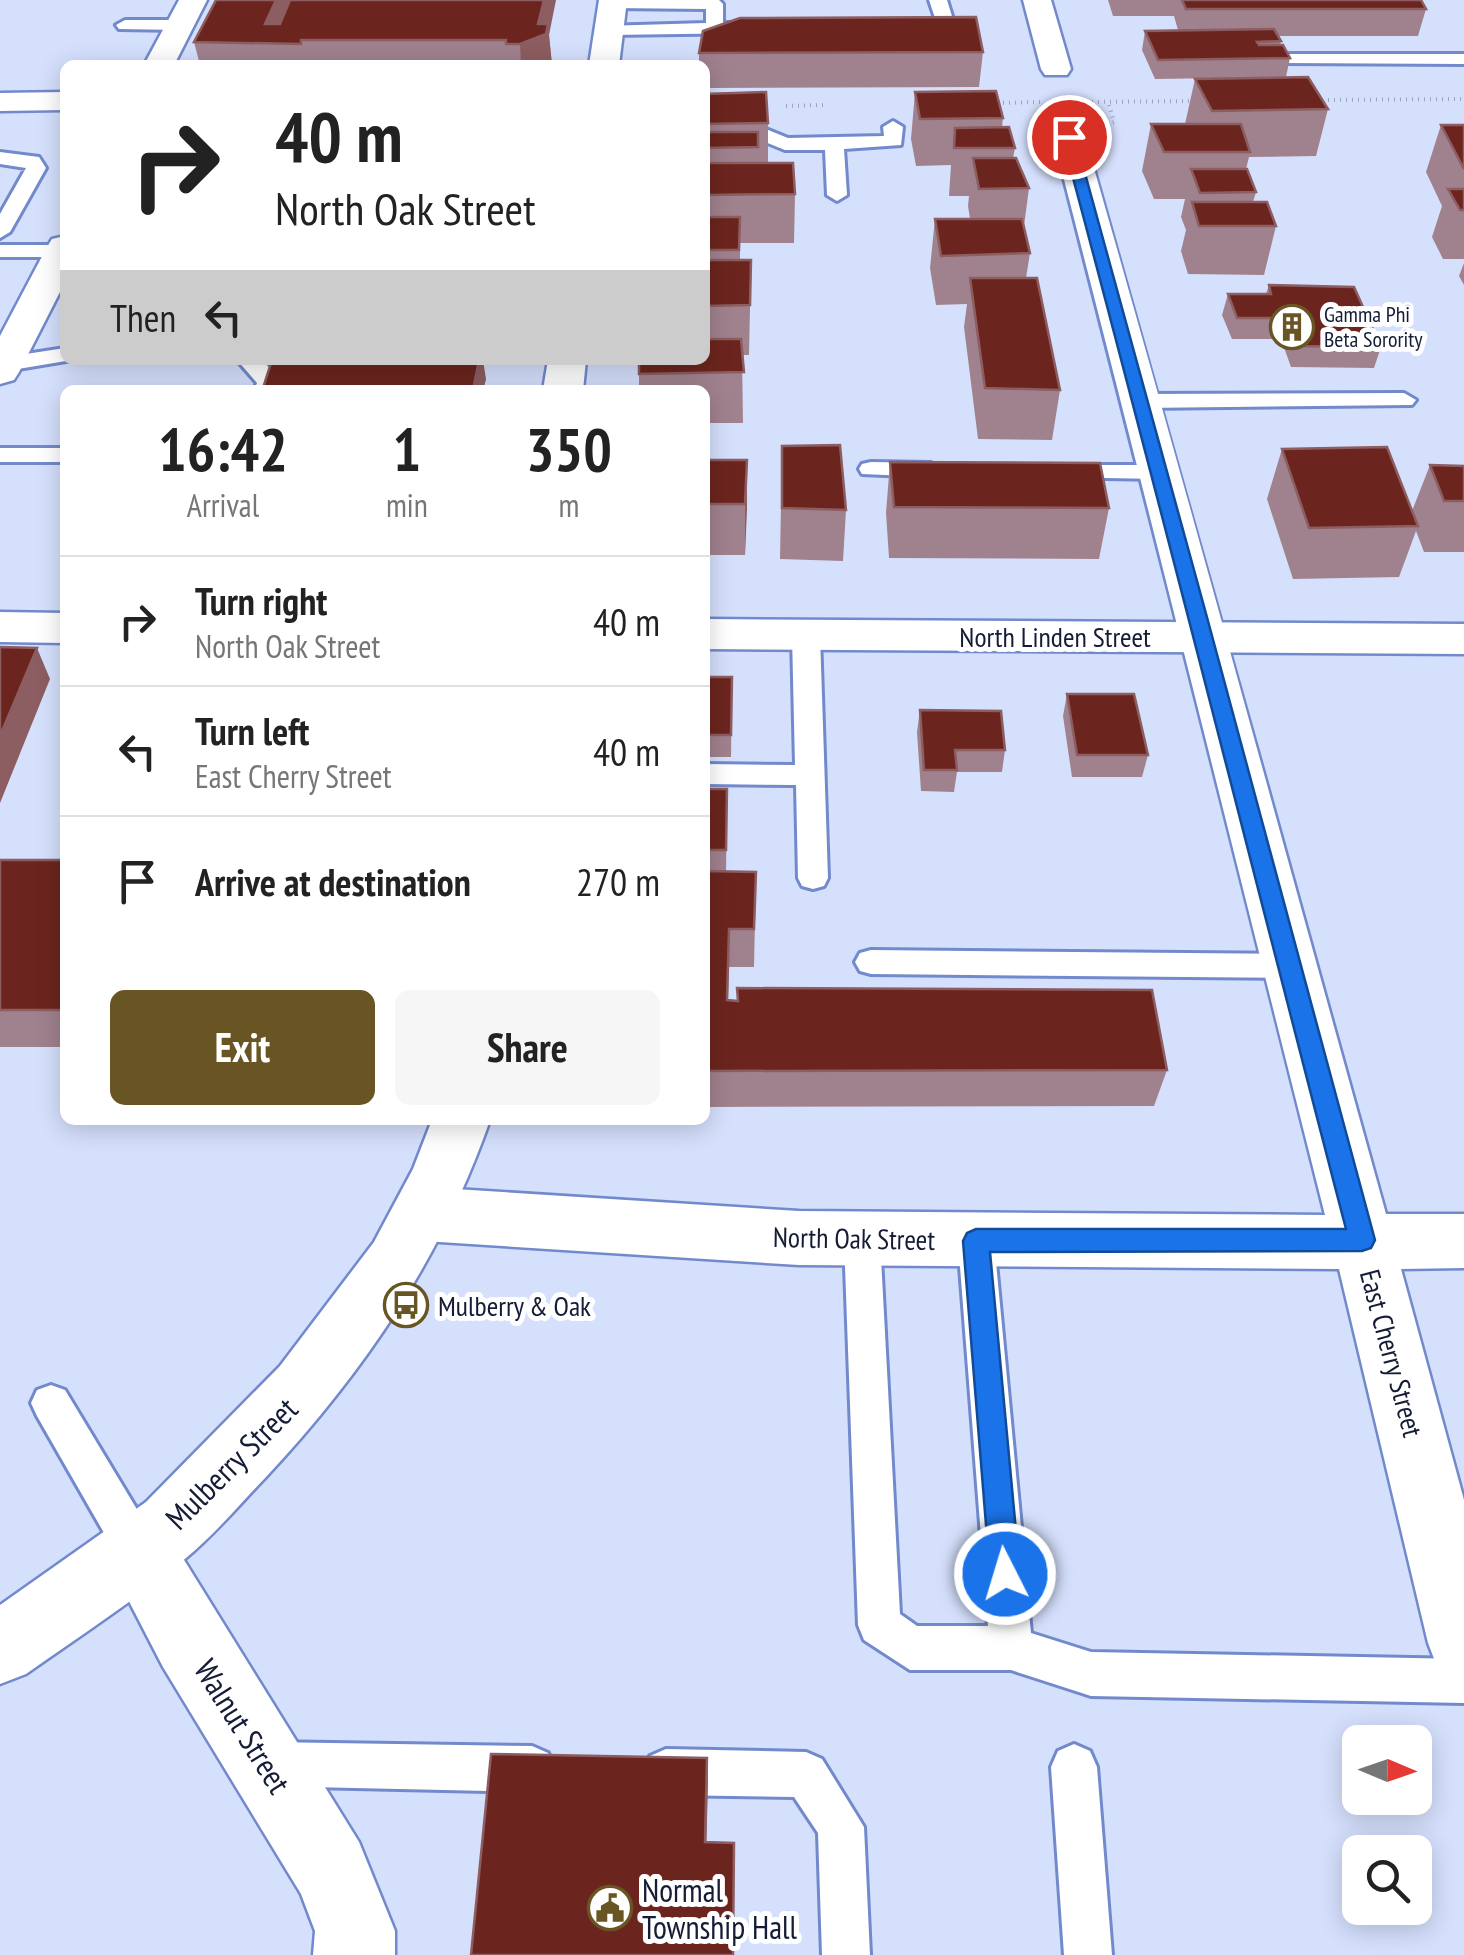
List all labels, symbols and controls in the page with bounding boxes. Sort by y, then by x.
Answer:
text: 40 m [275,91,403,181]
pin [1027,95,1112,180]
icon: right [110,100,240,230]
icon: arrive [1042,110,1097,165]
text: North Oak Street [275,179,536,237]
icon: left [196,290,251,345]
text: Then [110,293,176,342]
place label: Gamma Phi Beta Sorority [1324,300,1423,353]
building icon: Gamma Phi Beta Sorority [1269,304,1315,350]
text: 16:42 [158,410,288,488]
text: 1 [393,410,421,488]
text: 350 [526,410,612,488]
text: Arrival [187,484,259,526]
text: min [386,484,428,526]
text: m [558,484,579,526]
text: Turn right [195,576,327,625]
icon: right [110,594,165,649]
text: 40 m [593,597,660,646]
street label: North Linden Street [959,618,1151,655]
text: North Oak Street [195,625,380,667]
text: Turn left [195,706,309,755]
icon: left [110,724,165,779]
text: 40 m [593,727,660,776]
text: East Cherry Street [195,755,392,797]
icon: arrive [110,854,165,909]
text: Arrive at destination [195,857,471,906]
text: 270 m [576,857,660,906]
button: Exit [110,990,375,1105]
button: Share [395,990,660,1105]
street label: North Oak Street [773,1218,936,1258]
street label: East Cherry Street [1352,1265,1432,1441]
bus stop icon: Mulberry & Oak [383,1282,429,1328]
place label: Mulberry & Oak [438,1287,591,1324]
street label: Mulberry Street [156,1388,306,1538]
position arrow [953,1522,1057,1626]
street label: Walnut Street [185,1651,301,1801]
north arrow [1342,1725,1432,1815]
map controls [1342,1725,1432,1925]
button: search [1342,1835,1432,1925]
place label: Normal Township Hall [642,1869,797,1948]
public building icon: Normal Township Hall [587,1885,633,1931]

